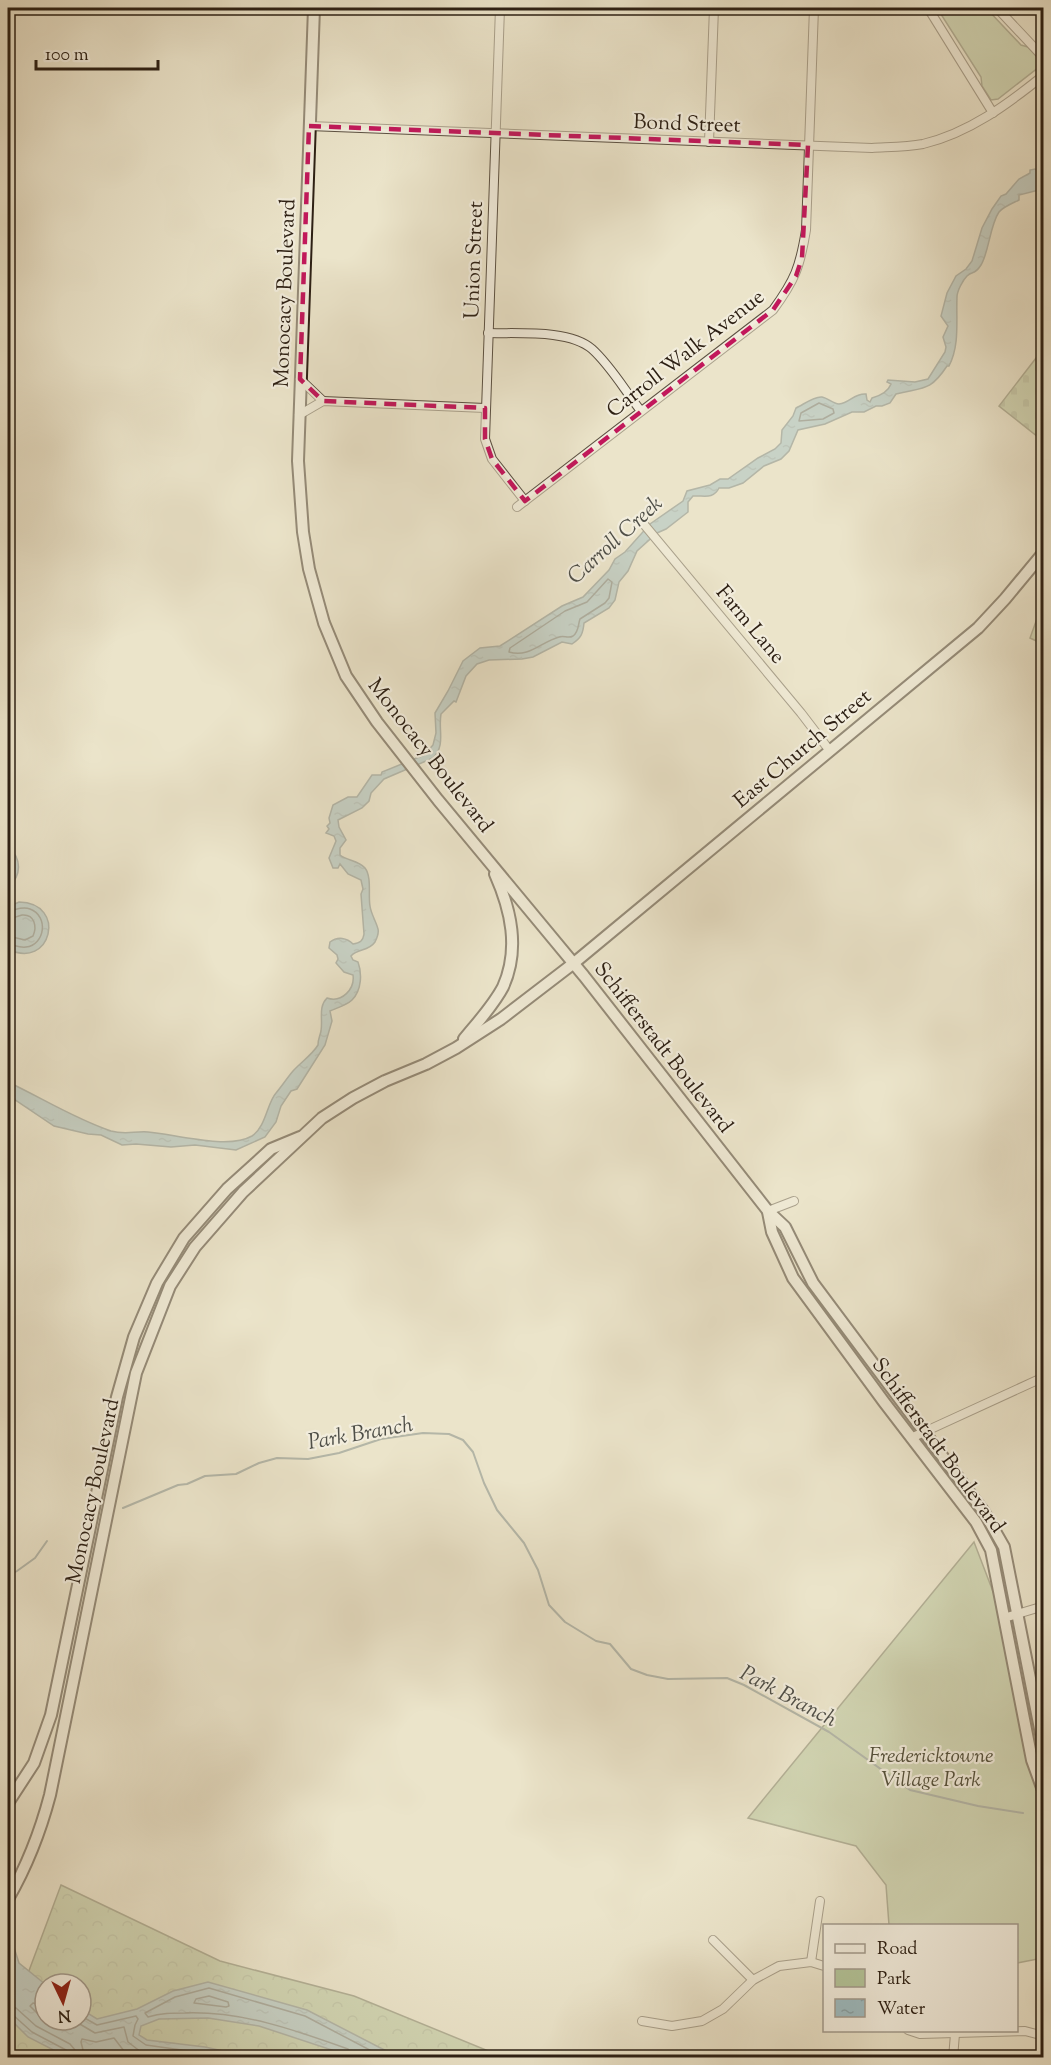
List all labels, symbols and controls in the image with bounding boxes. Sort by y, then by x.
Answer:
scale bar [36,33,158,71]
text: 100 m [45,43,89,69]
street label: Bond Street [633,108,741,142]
street label: Monocacy Boulevard [268,198,304,388]
street label: Union Street [458,201,492,320]
street label: Carroll Walk Avenue [601,283,772,426]
water label: Carroll Creek [561,490,671,593]
street label: Farm Lane [708,579,791,671]
street label: Monocacy Boulevard [359,673,499,840]
street label: East Church Street [728,683,879,816]
street label: Schifferstadt Boulevard [586,956,739,1140]
street label: Schifferstadt Boulevard [863,1352,1011,1540]
street label: Monocacy Boulevard [60,1396,128,1587]
water label: Park Branch [305,1410,416,1460]
water label: Park Branch [733,1659,842,1737]
park label: Fredericktowne Village Park [868,1742,994,1796]
legend [823,1924,1018,2032]
text: Road [877,1937,917,1963]
text: Park [877,1967,912,1993]
north arrow [33,1972,93,2032]
text: Water [877,1997,926,2023]
text: N [57,2002,71,2026]

